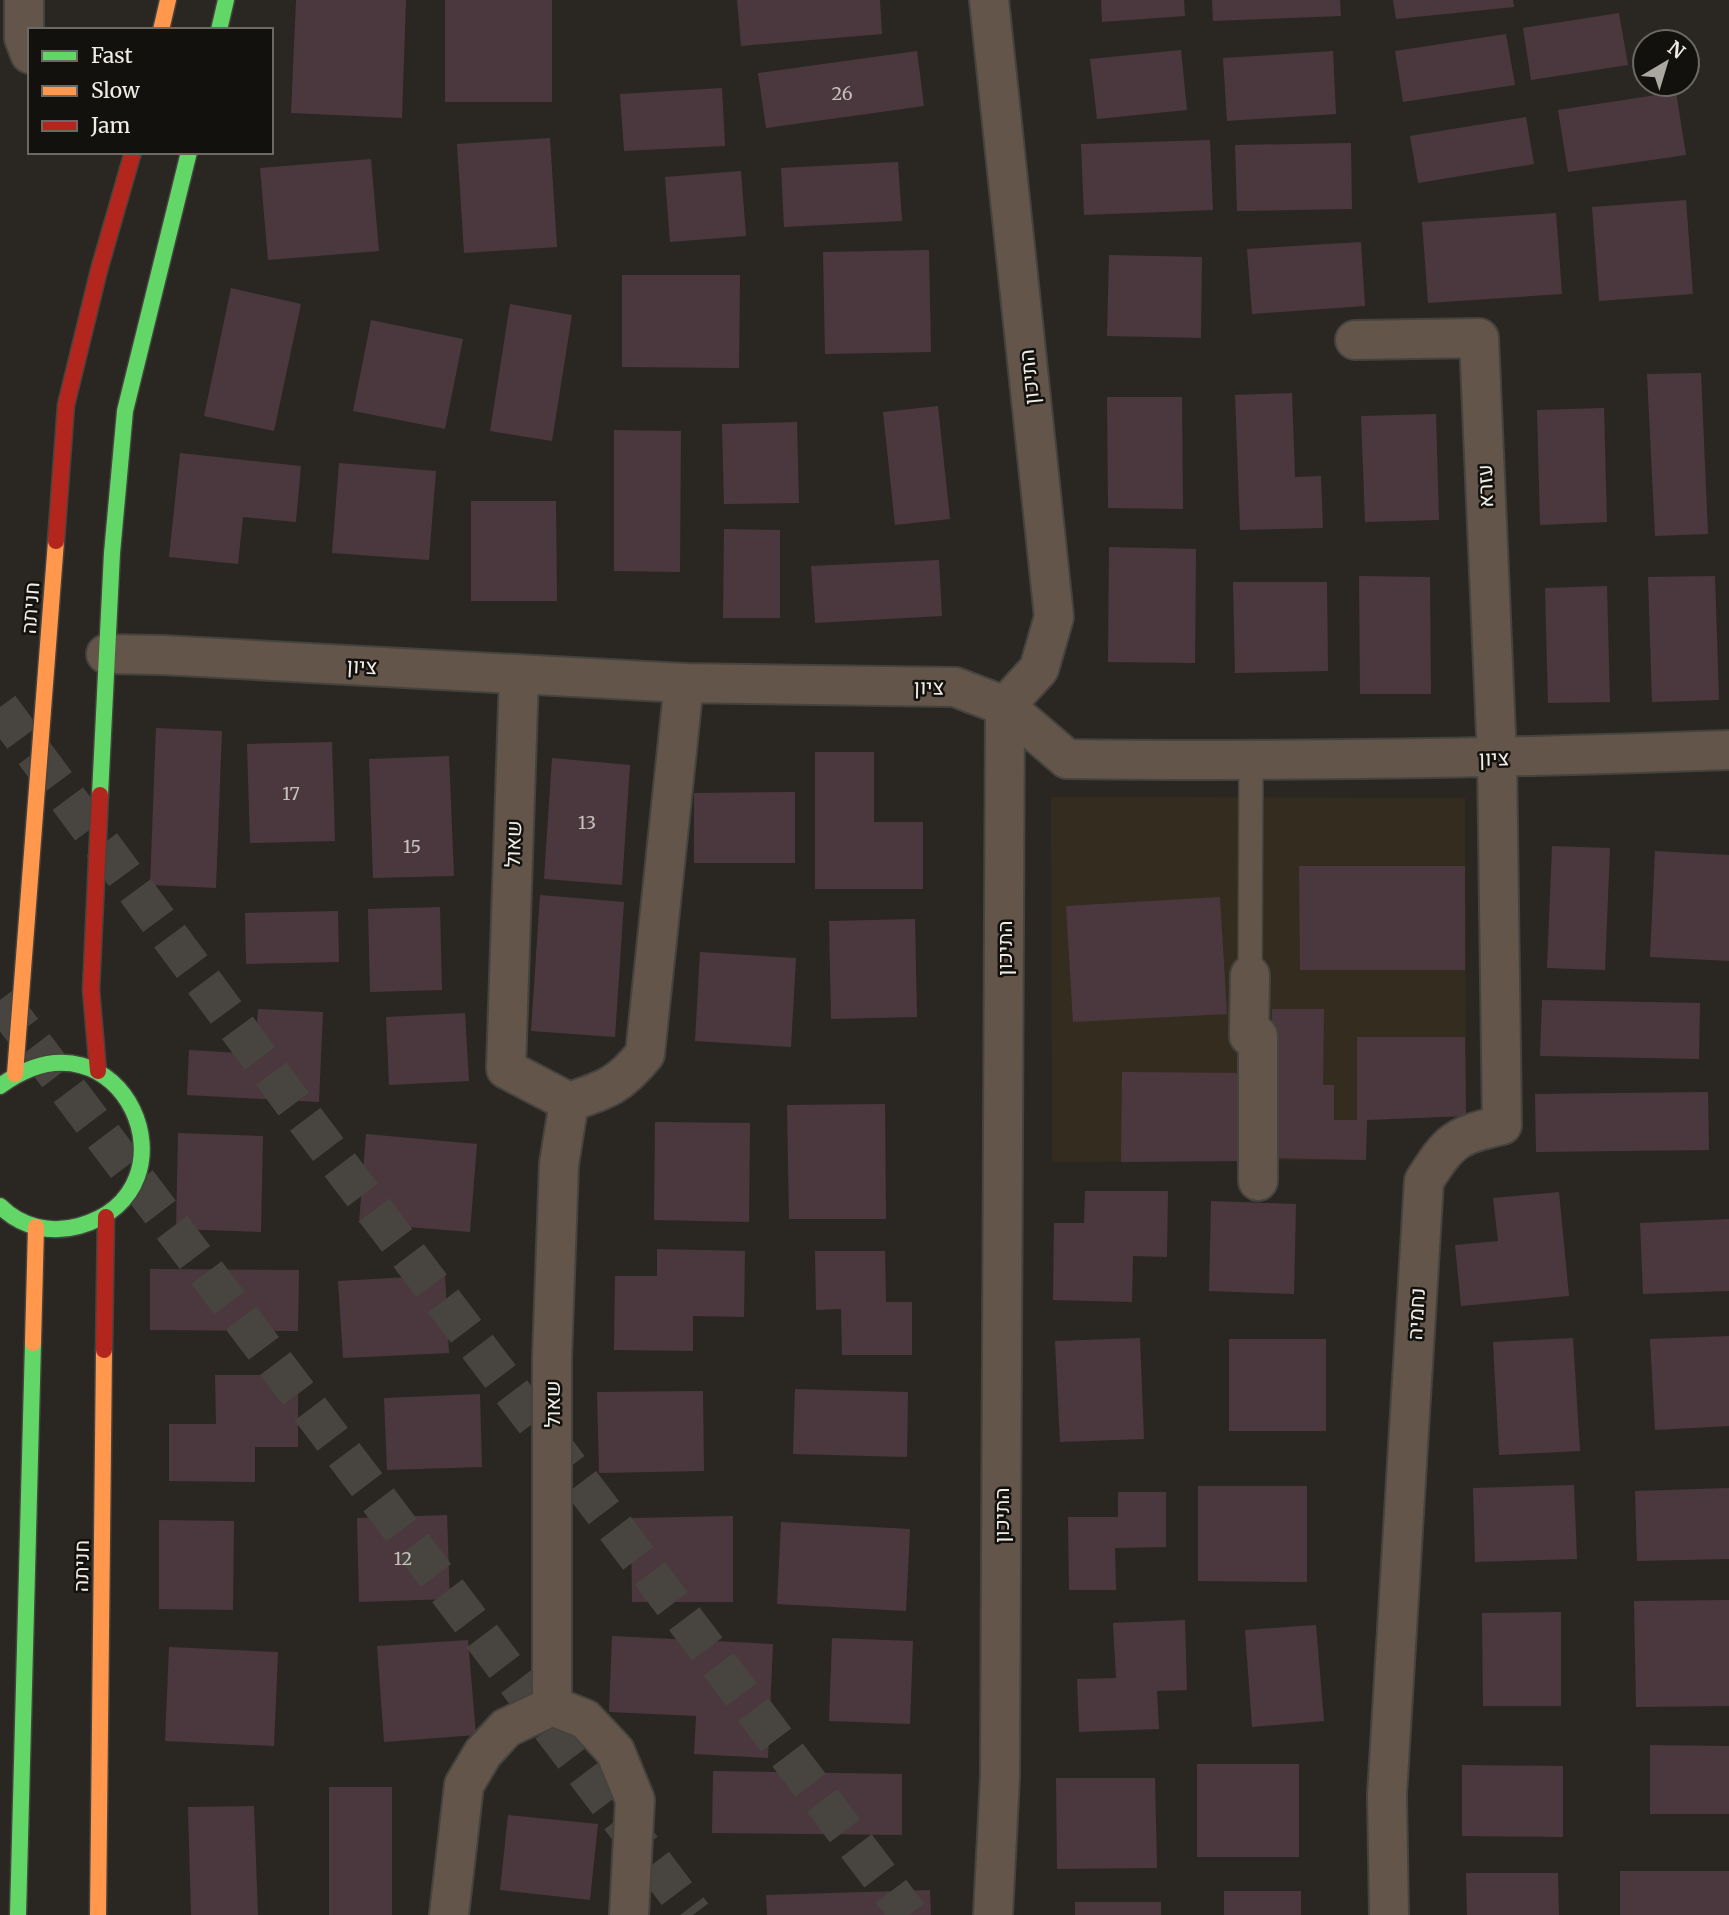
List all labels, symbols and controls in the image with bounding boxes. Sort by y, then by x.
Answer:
legend [28,28,273,154]
north arrow [1631,28,1701,98]
text: N [1663,36,1690,64]
text: Fast [91,42,133,69]
text: Slow [91,77,140,104]
house number: 26 [831,82,853,105]
text: Jam [90,112,130,139]
street label: התיכון [1013,348,1045,406]
street label: עזרא [1471,464,1499,508]
street label: חניתה [15,581,45,635]
street label: ציון [346,652,378,680]
street label: ציון [914,673,944,701]
street label: ציון [1479,744,1509,772]
house number: 17 [282,782,300,805]
house number: 13 [578,811,596,834]
street label: שאול [499,820,527,868]
house number: 15 [403,835,421,858]
street label: התיכון [991,920,1018,976]
street label: נחמיה [1401,1287,1431,1341]
street label: שאול [539,1380,566,1428]
street label: התיכון [988,1487,1015,1543]
street label: חניתה [67,1540,95,1592]
house number: 12 [394,1547,412,1570]

